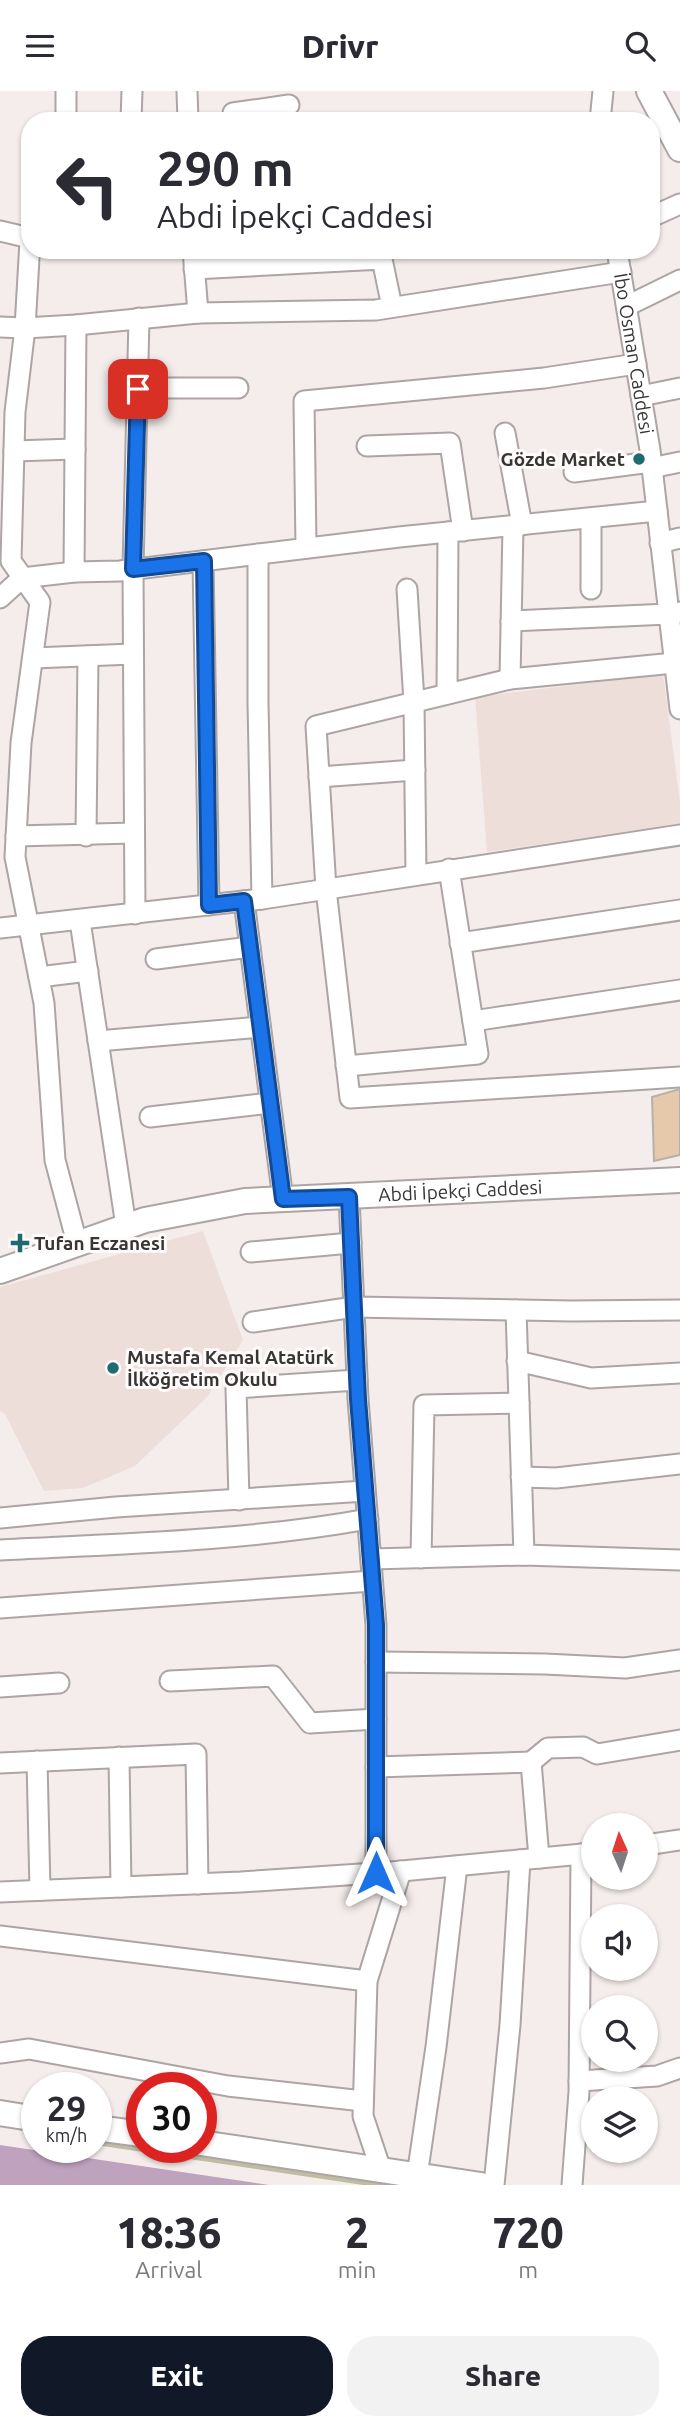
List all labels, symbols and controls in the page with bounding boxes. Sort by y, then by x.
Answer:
icon: menu [21,27,59,65]
icon: search [621,27,659,65]
text: Drivr [302,28,378,64]
icon: left [42,140,133,231]
text: 290 m [157,140,294,195]
text: Abdi İpekçi Caddesi [157,198,433,234]
street label: İbo Osman Caddesi [610,271,658,436]
pin [108,359,168,419]
icon: arrive [119,370,157,408]
place label: Gözde Market [500,448,625,470]
marker: Gözde Market [631,451,647,467]
street label: Abdi İpekçi Caddesi [378,1176,543,1206]
place label: Tufan Eczanesi [34,1232,165,1254]
marker: Tufan Eczanesi [12,1235,28,1251]
place label: Mustafa Kemal Atatürk İlköğretim Okulu [127,1346,334,1390]
marker: Mustafa Kemal Atatürk İlköğretim Okulu [105,1360,121,1376]
north arrow [581,1813,658,1890]
map controls [581,1813,658,2163]
position arrow [339,1836,413,1910]
button: sound [581,1904,658,1981]
button: search [581,1995,658,2072]
speed limit sign: 30 [126,2072,217,2163]
button: layers [581,2086,658,2163]
text: 29 [47,2088,86,2128]
text: km/h [46,2125,87,2145]
text: 18:36 [116,2209,221,2256]
text: 2 [345,2209,369,2256]
text: 720 [493,2209,564,2256]
text: Arrival [135,2257,202,2282]
text: min [338,2257,376,2282]
text: m [518,2257,538,2282]
button: Exit [21,2336,333,2416]
button: Share [347,2336,659,2416]

